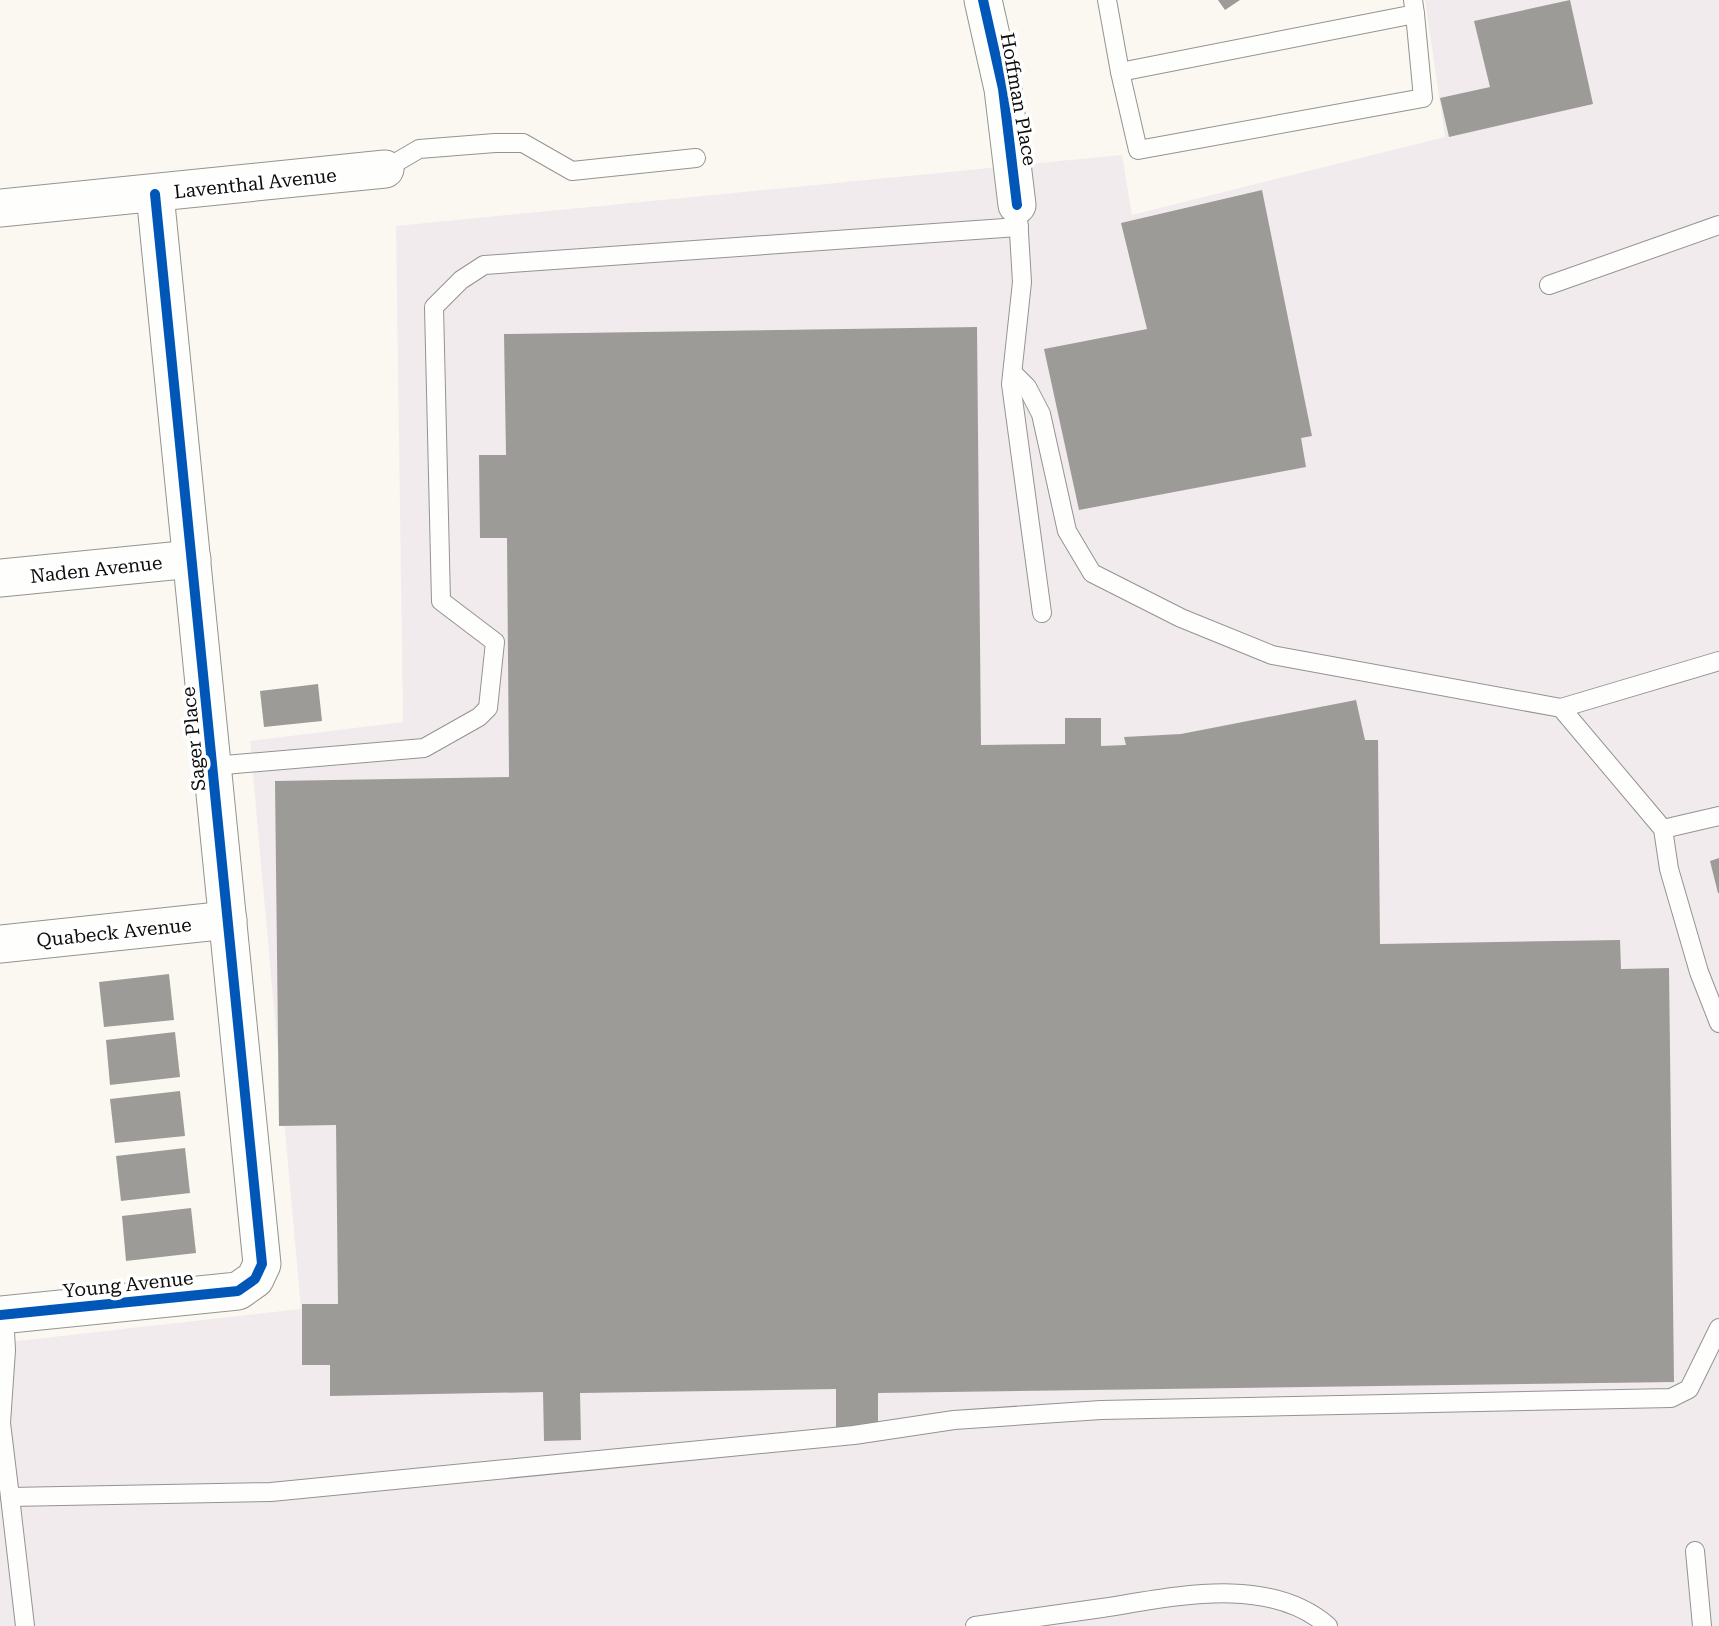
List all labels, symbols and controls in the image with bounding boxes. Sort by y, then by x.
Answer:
street label: Hoffman Place [995,31,1042,167]
street label: Laventhal Avenue [173,164,338,203]
street label: Naden Avenue [29,551,163,588]
street label: Sager Place [177,686,210,792]
street label: Quabeck Avenue [35,913,193,952]
street label: Young Avenue [62,1266,194,1303]

